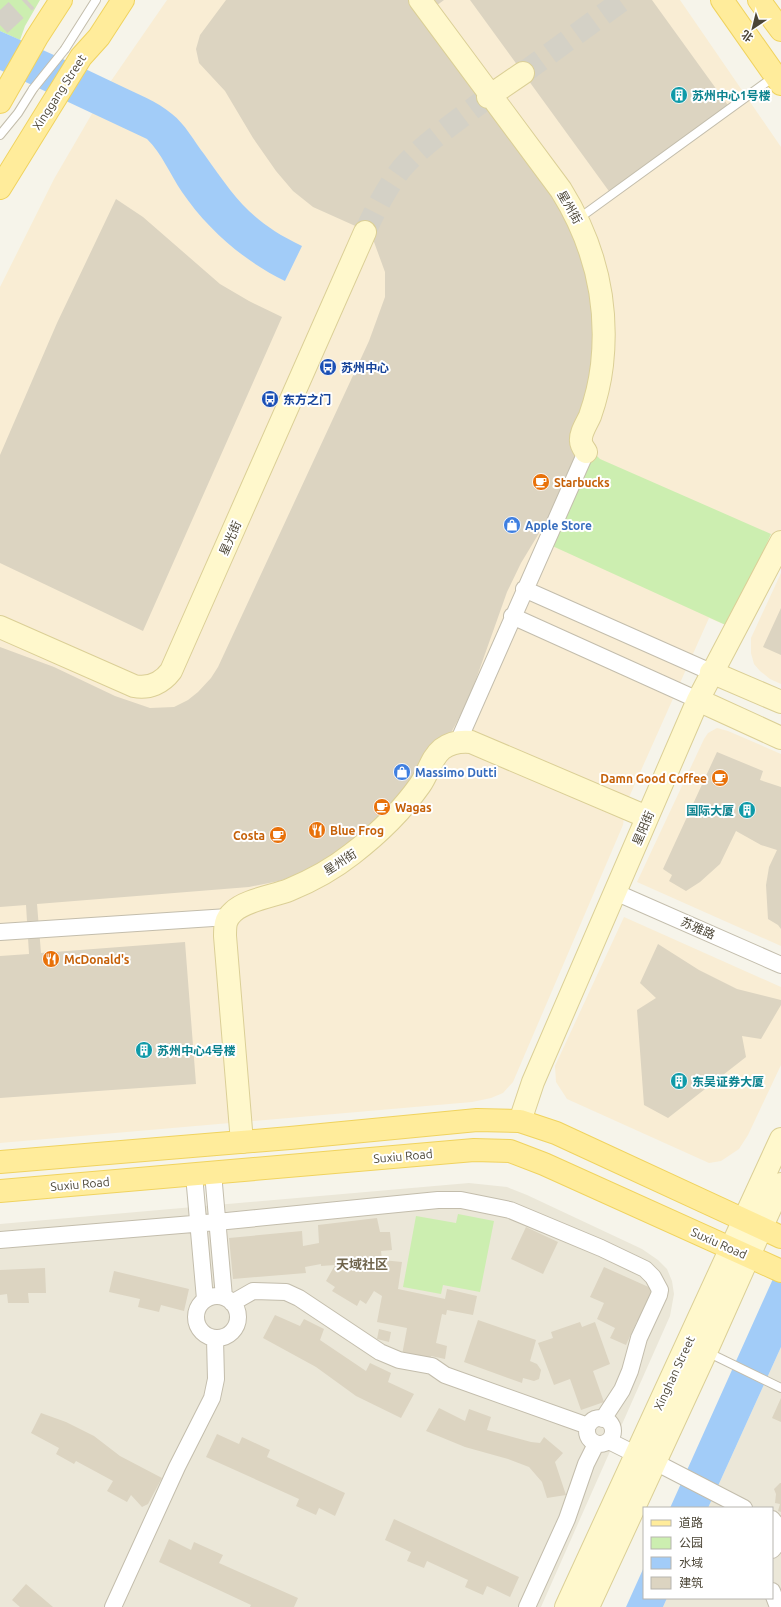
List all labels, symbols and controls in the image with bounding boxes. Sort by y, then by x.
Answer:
north arrow [733,8,773,48]
text: 北 [739,28,755,44]
street label: Xinggang Street [30,52,88,132]
building icon: 苏州中心1号楼 [669,85,689,105]
place label: 苏州中心1号楼 [692,89,771,102]
street label: 星州街 [555,188,585,226]
bus stop icon: 苏州中心 [318,357,338,377]
place label: 苏州中心 [341,361,389,374]
bus stop icon: 东方之门 [260,389,280,409]
place label: 东方之门 [283,393,331,406]
cafe icon: Starbucks [531,472,551,492]
place label: Starbucks [554,476,610,489]
shop icon: Apple Store [502,515,522,535]
street label: 星光街 [217,519,243,557]
place label: Apple Store [525,519,592,532]
shop icon: Massimo Dutti [392,762,412,782]
place label: Massimo Dutti [415,766,497,779]
cafe icon: Damn Good Coffee [710,768,730,788]
place label: Damn Good Coffee [600,772,707,785]
cafe icon: Wagas [372,797,392,817]
building icon: 国际大厦 [737,800,757,820]
place label: Wagas [395,801,432,814]
place label: 国际大厦 [686,804,734,817]
street label: 星阳街 [630,809,656,847]
restaurant icon: Blue Frog [307,820,327,840]
place label: Blue Frog [330,824,384,837]
cafe icon: Costa [268,825,288,845]
place label: Costa [233,829,265,842]
street label: 星州街 [321,847,359,877]
street label: 苏雅路 [679,915,717,941]
restaurant icon: McDonald's [41,949,61,969]
place label: McDonald's [64,953,130,966]
building icon: 苏州中心4号楼 [134,1040,154,1060]
place label: 苏州中心4号楼 [157,1044,236,1057]
building icon: 东吴证券大厦 [669,1071,689,1091]
place label: 东吴证券大厦 [692,1075,764,1088]
street label: Suxiu Road [373,1147,433,1165]
street label: Suxiu Road [50,1175,110,1193]
street label: Suxiu Road [689,1225,749,1261]
district label: 天域社区 [336,1257,388,1271]
street label: Xinghan Street [651,1334,697,1412]
legend [643,1507,773,1599]
text: 道路 [679,1516,703,1529]
text: 公园 [679,1536,703,1549]
text: 水域 [679,1556,703,1569]
text: 建筑 [679,1576,703,1589]

